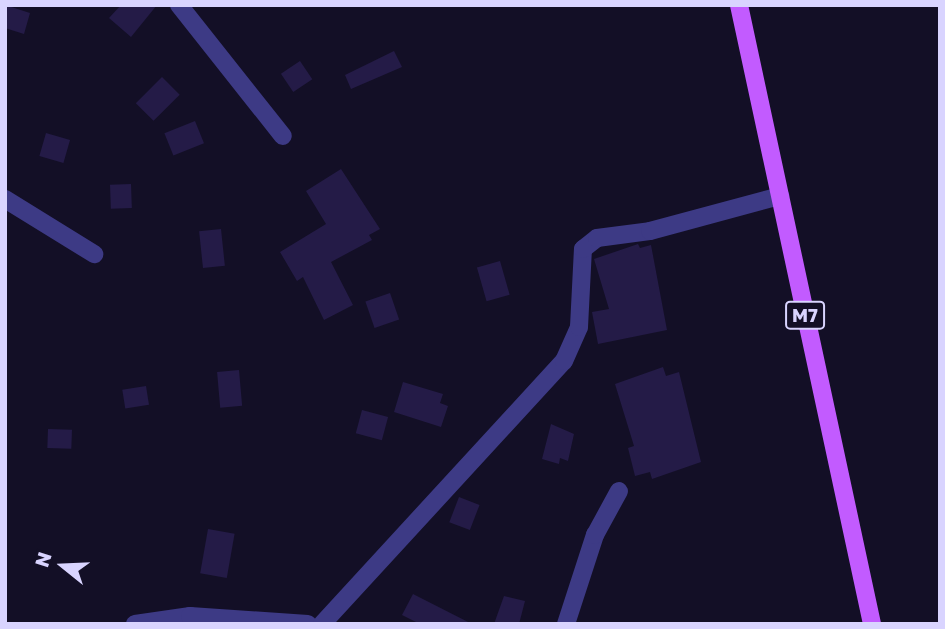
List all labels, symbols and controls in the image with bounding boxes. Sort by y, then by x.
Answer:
road number: M7 [784,300,826,330]
north arrow [28,531,98,601]
text: N [29,549,56,570]

